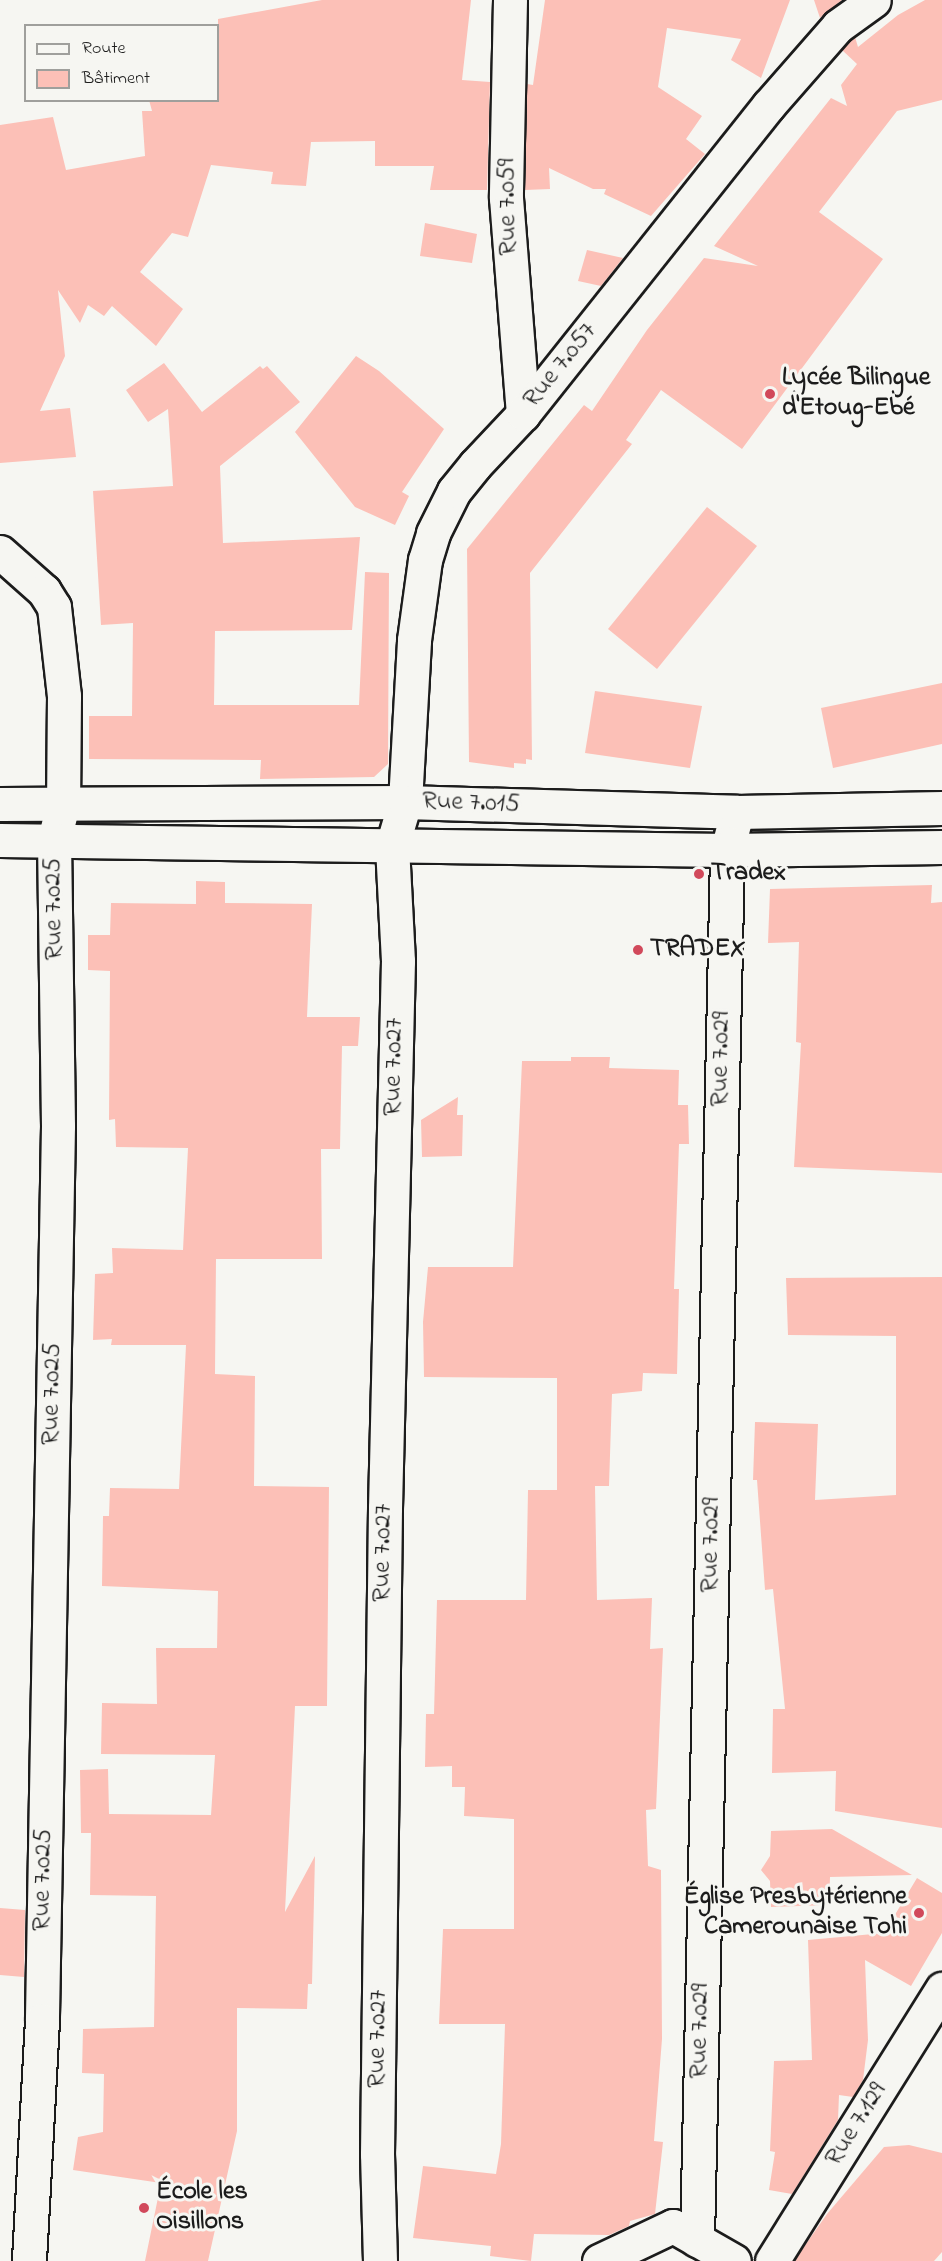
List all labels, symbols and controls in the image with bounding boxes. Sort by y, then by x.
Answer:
legend [24,24,219,102]
text: Route [82,36,126,62]
text: Bâtiment [82,66,150,92]
street label: Rue 7.059 [493,158,525,256]
street label: Rue 7.057 [517,317,605,415]
place label: Lycée Bilingue d'Etoug-Ebé [782,363,930,424]
marker: Lycée Bilingue d'Etoug-Ebé [763,387,777,401]
street label: Rue 7.015 [422,787,520,821]
street label: Rue 7.025 [39,858,71,960]
place label: Tradex [711,858,786,890]
marker: Tradex [692,867,706,881]
place label: TRADEX [650,934,745,966]
marker: TRADEX [631,943,645,957]
street label: Rue 7.029 [706,1011,738,1107]
street label: Rue 7.027 [379,1018,411,1116]
street label: Rue 7.025 [37,1343,69,1445]
street label: Rue 7.029 [696,1497,728,1593]
street label: Rue 7.027 [368,1504,400,1602]
street label: Rue 7.025 [28,1829,60,1931]
place label: Église Presbytérienne Camerounaise Tohi [683,1882,907,1943]
marker: Église Presbytérienne Camerounaise Tohi [912,1906,926,1920]
street label: Rue 7.029 [685,1983,717,2079]
street label: Rue 7.027 [363,1990,395,2088]
street label: Rue 7.129 [819,2078,895,2172]
place label: École les Oisillons [156,2177,248,2238]
marker: École les Oisillons [137,2201,151,2215]

